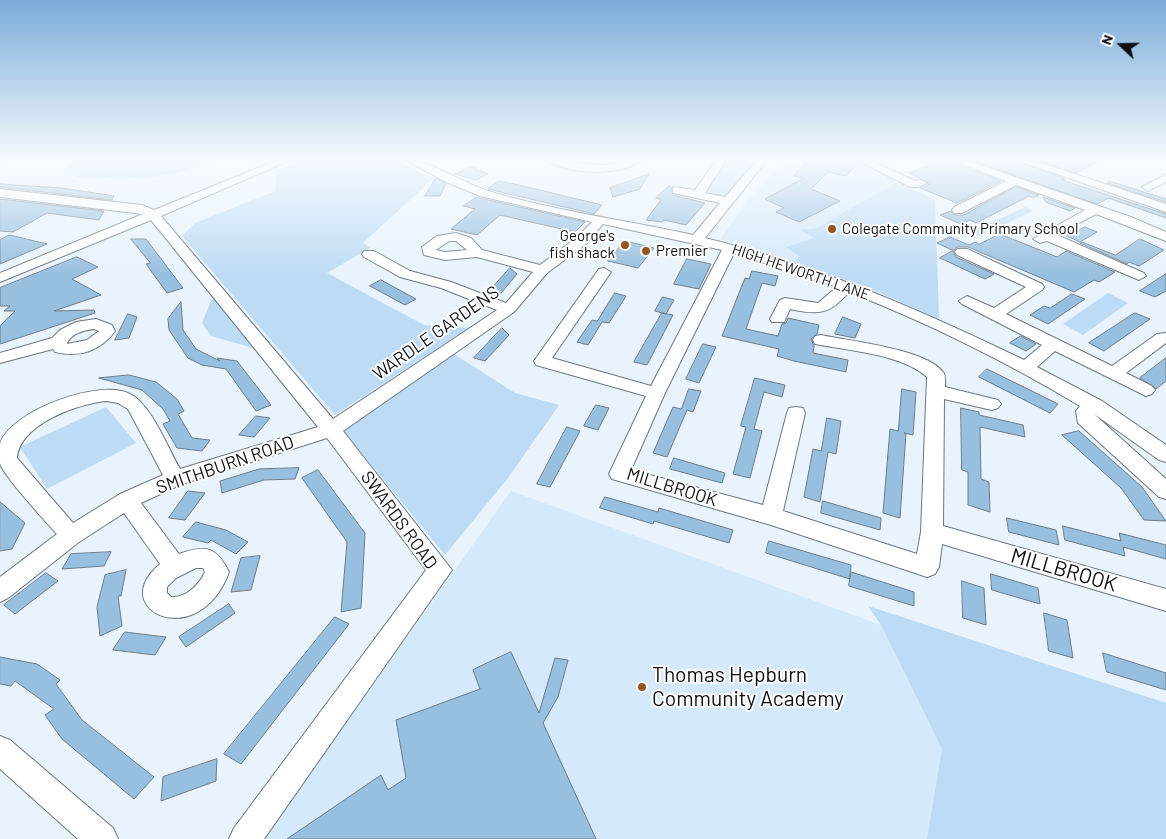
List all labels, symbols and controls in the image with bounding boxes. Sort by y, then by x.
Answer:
north arrow [1096,20,1146,70]
text: N [1097,32,1116,47]
place label: Colegate Community Primary School [842,220,1078,238]
marker: Colegate Community Primary School [826,223,838,235]
place label: George's fish shack [549,227,615,262]
marker: George's fish shack [619,239,631,251]
street label: HIGH HEWORTH LANE [730,240,872,304]
place label: Premier [656,242,708,260]
marker: Premier [640,245,652,257]
street label: WARDLE GARDENS [369,281,503,385]
street label: SMITHBURN ROAD [153,431,297,499]
street label: MILLBROOK [624,463,720,511]
street label: SWARDS ROAD [356,467,442,573]
street label: MILLBROOK [1008,543,1120,597]
place label: Thomas Hepburn Community Academy [652,662,844,712]
marker: Thomas Hepburn Community Academy [636,681,648,693]

